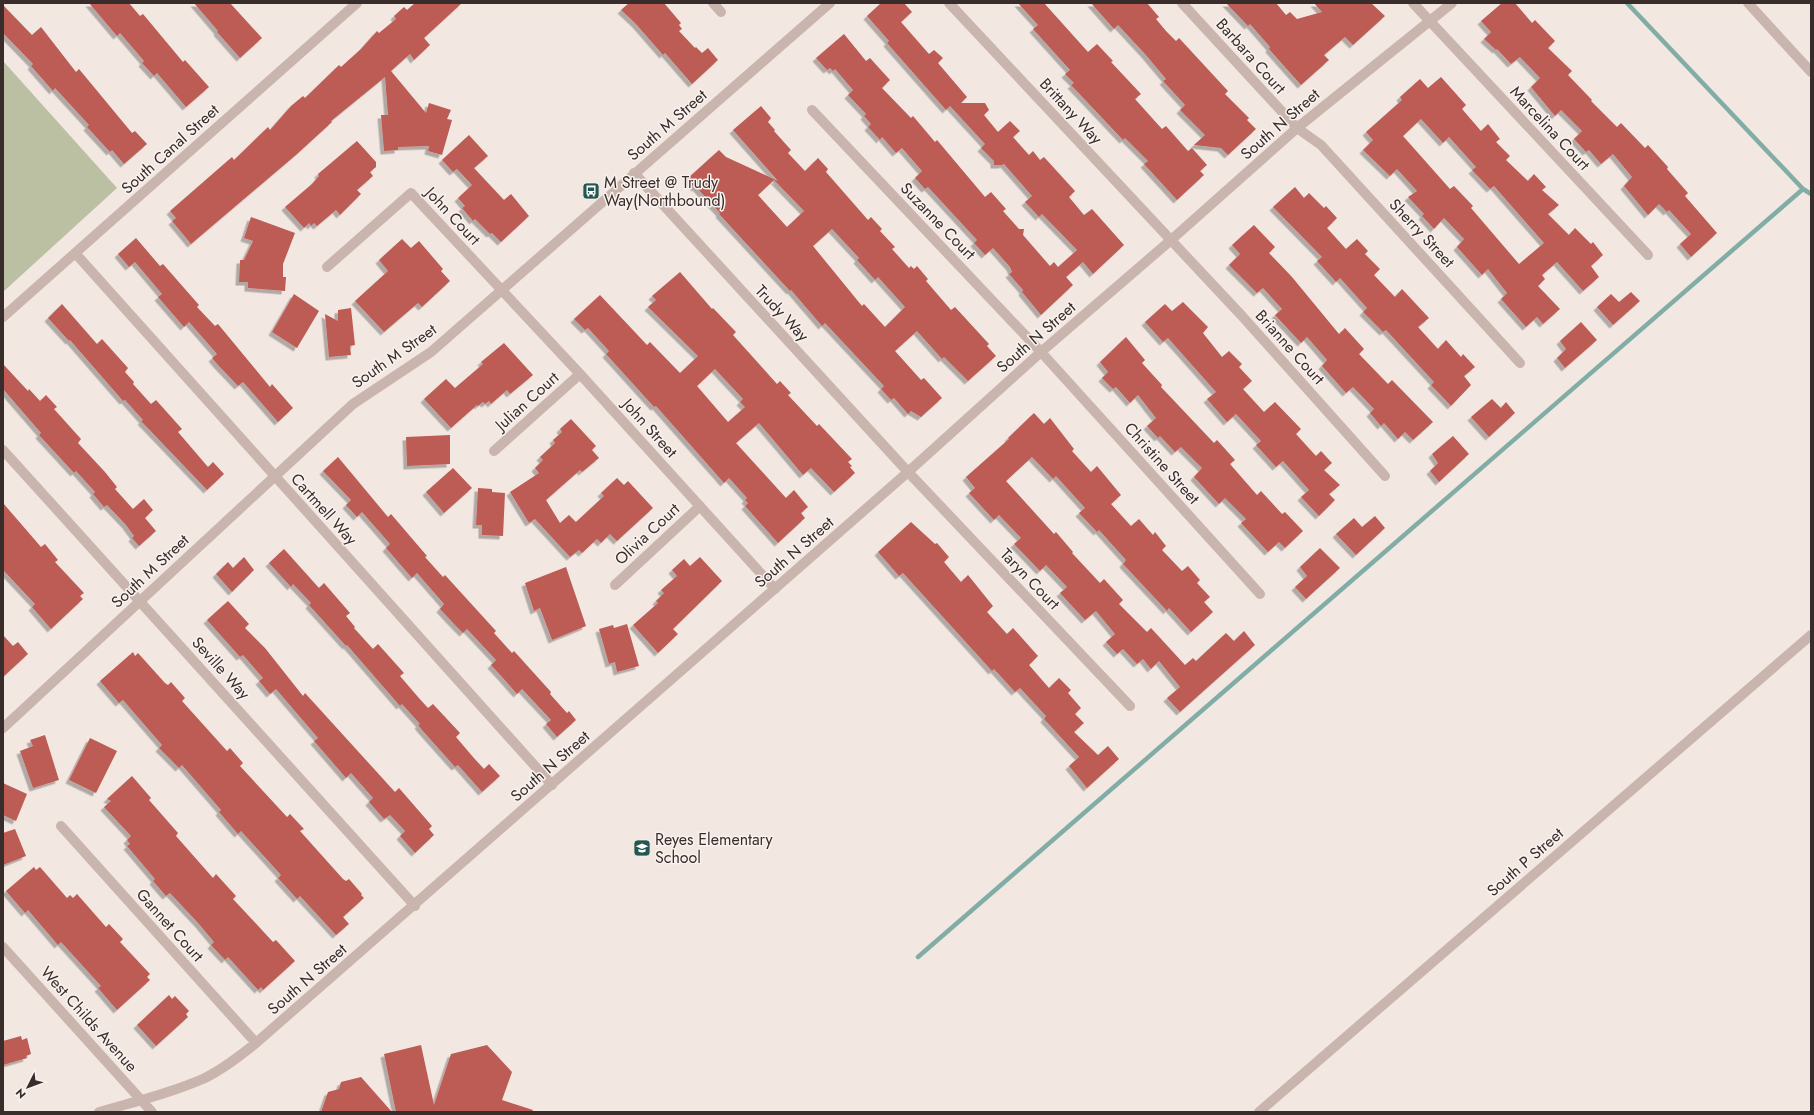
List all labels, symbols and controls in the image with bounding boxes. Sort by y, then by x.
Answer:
street label: Barbara Court [1211,13,1291,99]
street label: Brittany Way [1034,73,1108,150]
street label: Marcelina Court [1505,81,1595,175]
street label: South N Street [1235,83,1325,165]
street label: South M Street [622,84,712,166]
street label: South Canal Street [116,99,224,199]
place label: M Street @ Trudy Way(Northbound) [604,171,725,212]
street label: Suzanne Court [895,177,981,265]
street label: John Court [419,181,486,250]
bus stop icon: M Street @ Trudy Way(Northbound) [581,181,601,201]
street label: Sherry Street [1384,193,1460,273]
street label: Trudy Way [750,280,815,347]
street label: South N Street [991,296,1081,378]
street label: Brianne Court [1250,305,1330,390]
street label: South M Street [347,318,441,394]
street label: Julian Court [489,366,564,437]
street label: John Street [616,392,683,463]
street label: Christine Street [1119,417,1205,509]
street label: Cartmell Way [285,468,363,551]
street label: Olivia Court [609,498,685,570]
street label: South N Street [749,511,839,593]
street label: South M Street [106,529,194,613]
street label: Taryn Court [995,543,1065,615]
street label: Seville Way [187,632,256,705]
street label: South N Street [505,725,595,807]
street label: South P Street [1482,822,1568,902]
place label: Reyes Elementary School [655,828,774,869]
school or university icon: Reyes Elementary School [632,838,652,858]
street label: Gannet Court [131,883,209,967]
street label: South N Street [262,938,352,1020]
street label: West Childs Avenue [35,961,143,1077]
north arrow [8,1067,48,1107]
text: N [12,1085,29,1102]

